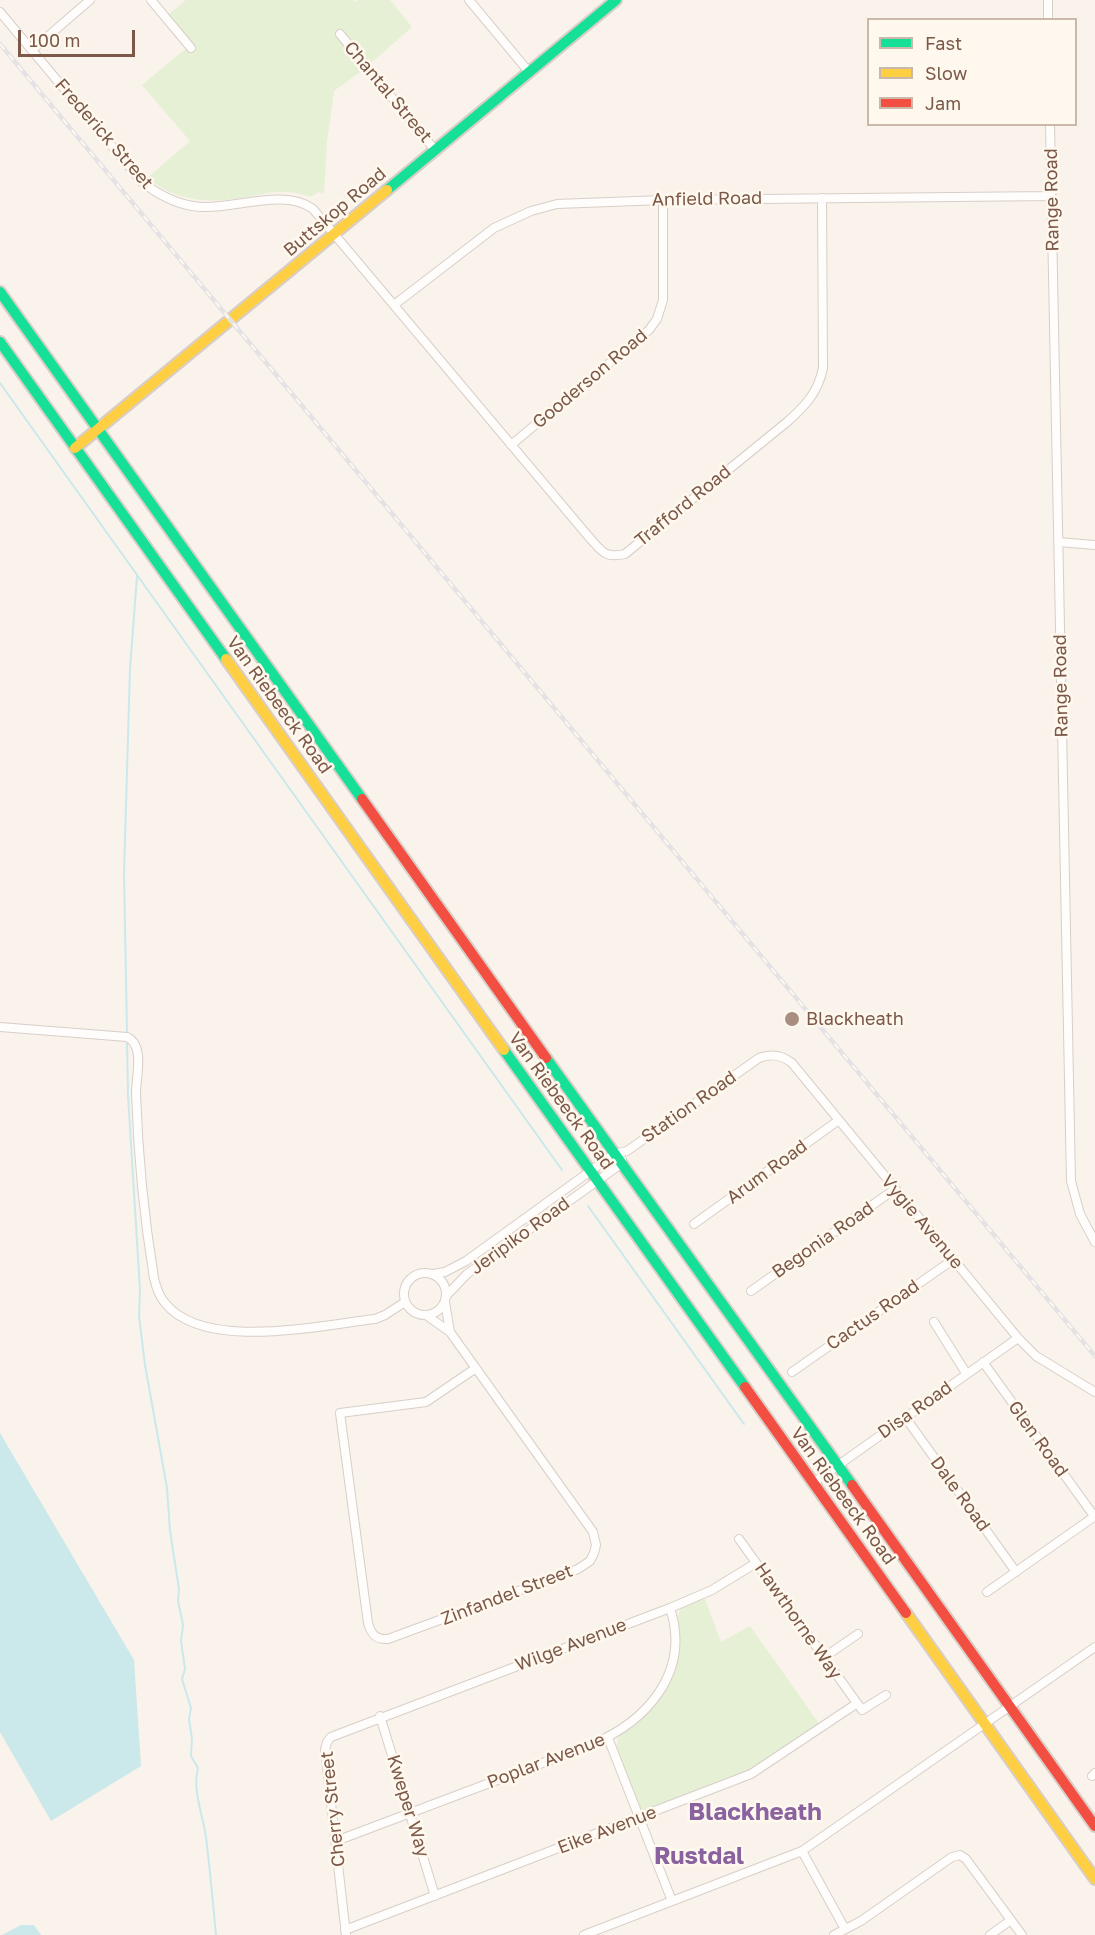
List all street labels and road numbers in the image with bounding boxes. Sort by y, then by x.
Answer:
street label: Chantal Street [339,37,437,147]
street label: Frederick Street [50,74,158,194]
street label: Range Road [1040,148,1064,252]
street label: Buttskop Road [279,163,391,261]
street label: Anfield Road [652,187,762,211]
street label: Gooderson Road [528,325,652,433]
street label: Trafford Road [631,461,735,551]
street label: Van Riebeeck Road [222,632,336,778]
street label: Range Road [1049,634,1073,738]
street label: Van Riebeeck Road [504,1028,618,1174]
street label: Station Road [637,1066,741,1148]
street label: Arum Road [722,1135,812,1209]
street label: Vygie Avenue [876,1171,968,1273]
street label: Jeripiko Road [466,1193,574,1279]
street label: Begonia Road [768,1197,878,1283]
street label: Cactus Road [822,1275,924,1355]
street label: Disa Road [874,1377,956,1443]
street label: Glen Road [1003,1397,1073,1481]
street label: Van Riebeeck Road [786,1423,900,1569]
street label: Dale Road [926,1452,994,1536]
street label: Hawthorne Way [750,1559,846,1683]
street label: Zinfandel Street [438,1560,576,1630]
street label: Wilge Avenue [512,1614,630,1676]
street label: Poplar Avenue [484,1729,608,1793]
street label: Cherry Street [316,1750,350,1868]
street label: Kweper Way [382,1752,434,1860]
street label: Eike Avenue [555,1801,659,1859]

